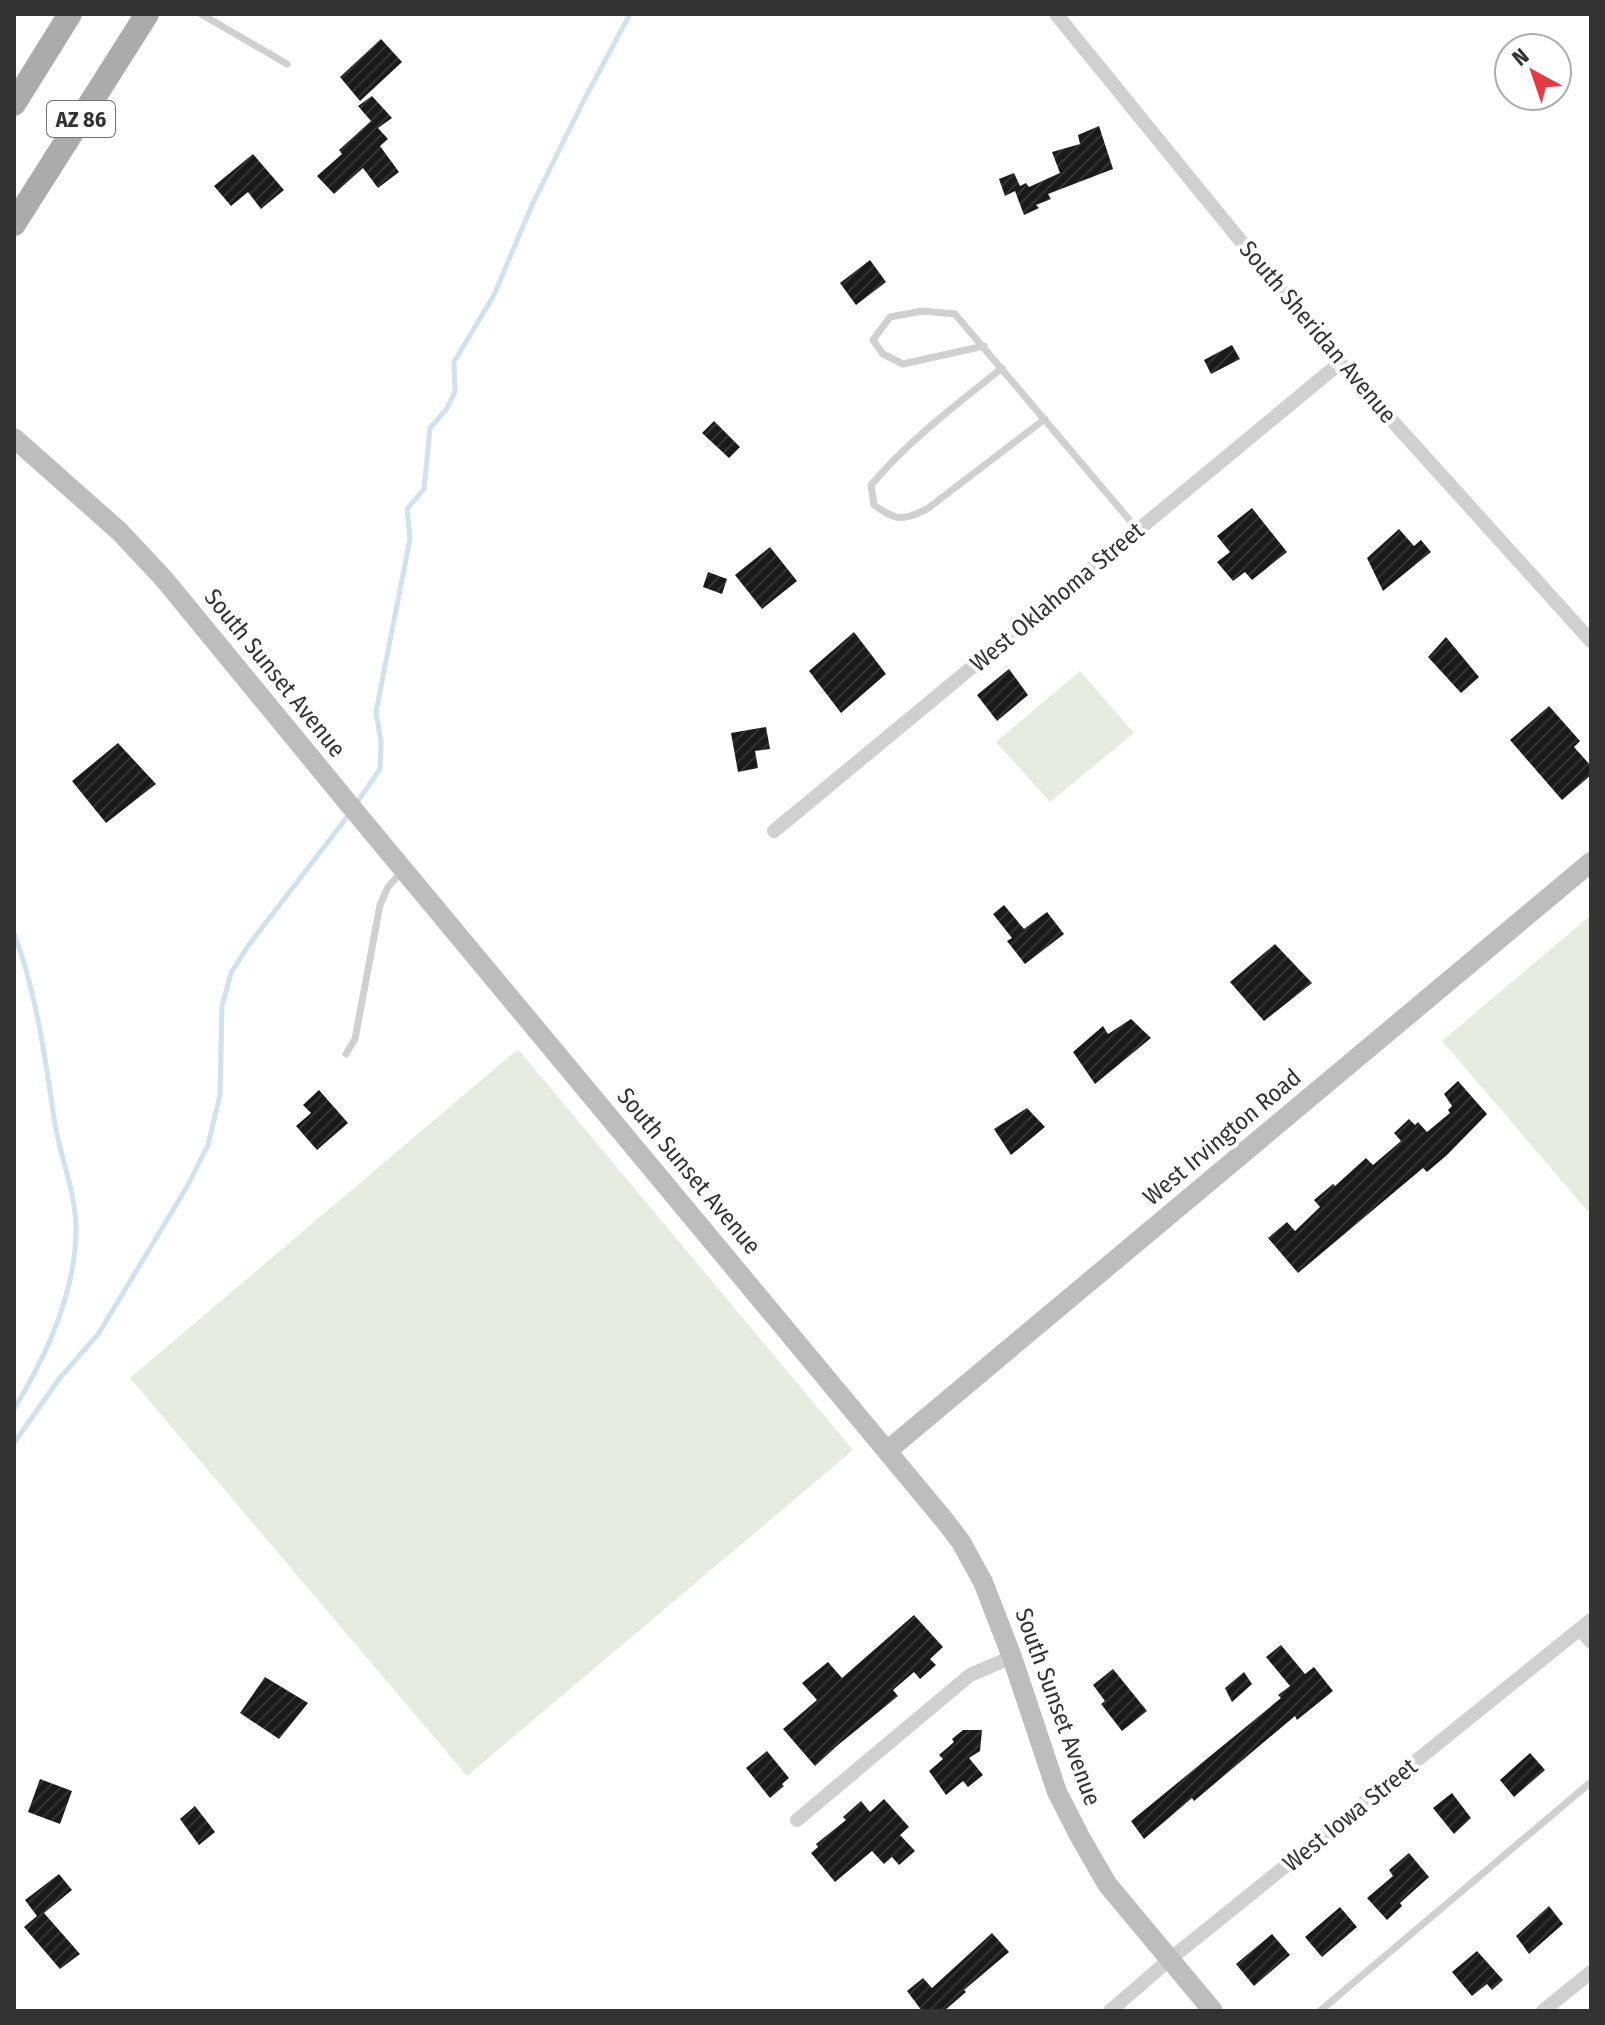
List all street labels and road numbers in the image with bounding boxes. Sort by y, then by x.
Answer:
road number: AZ 86 [47,101,115,137]
street label: South Sheridan Avenue [1234,235,1402,429]
street label: West Oklahoma Street [965,516,1149,678]
street label: South Sunset Avenue [199,583,351,763]
street label: West Irvington Road [1138,1063,1306,1211]
street label: South Sunset Avenue [611,1082,767,1260]
street label: South Sunset Avenue [1009,1604,1107,1810]
street label: West Iowa Street [1277,1752,1423,1878]

